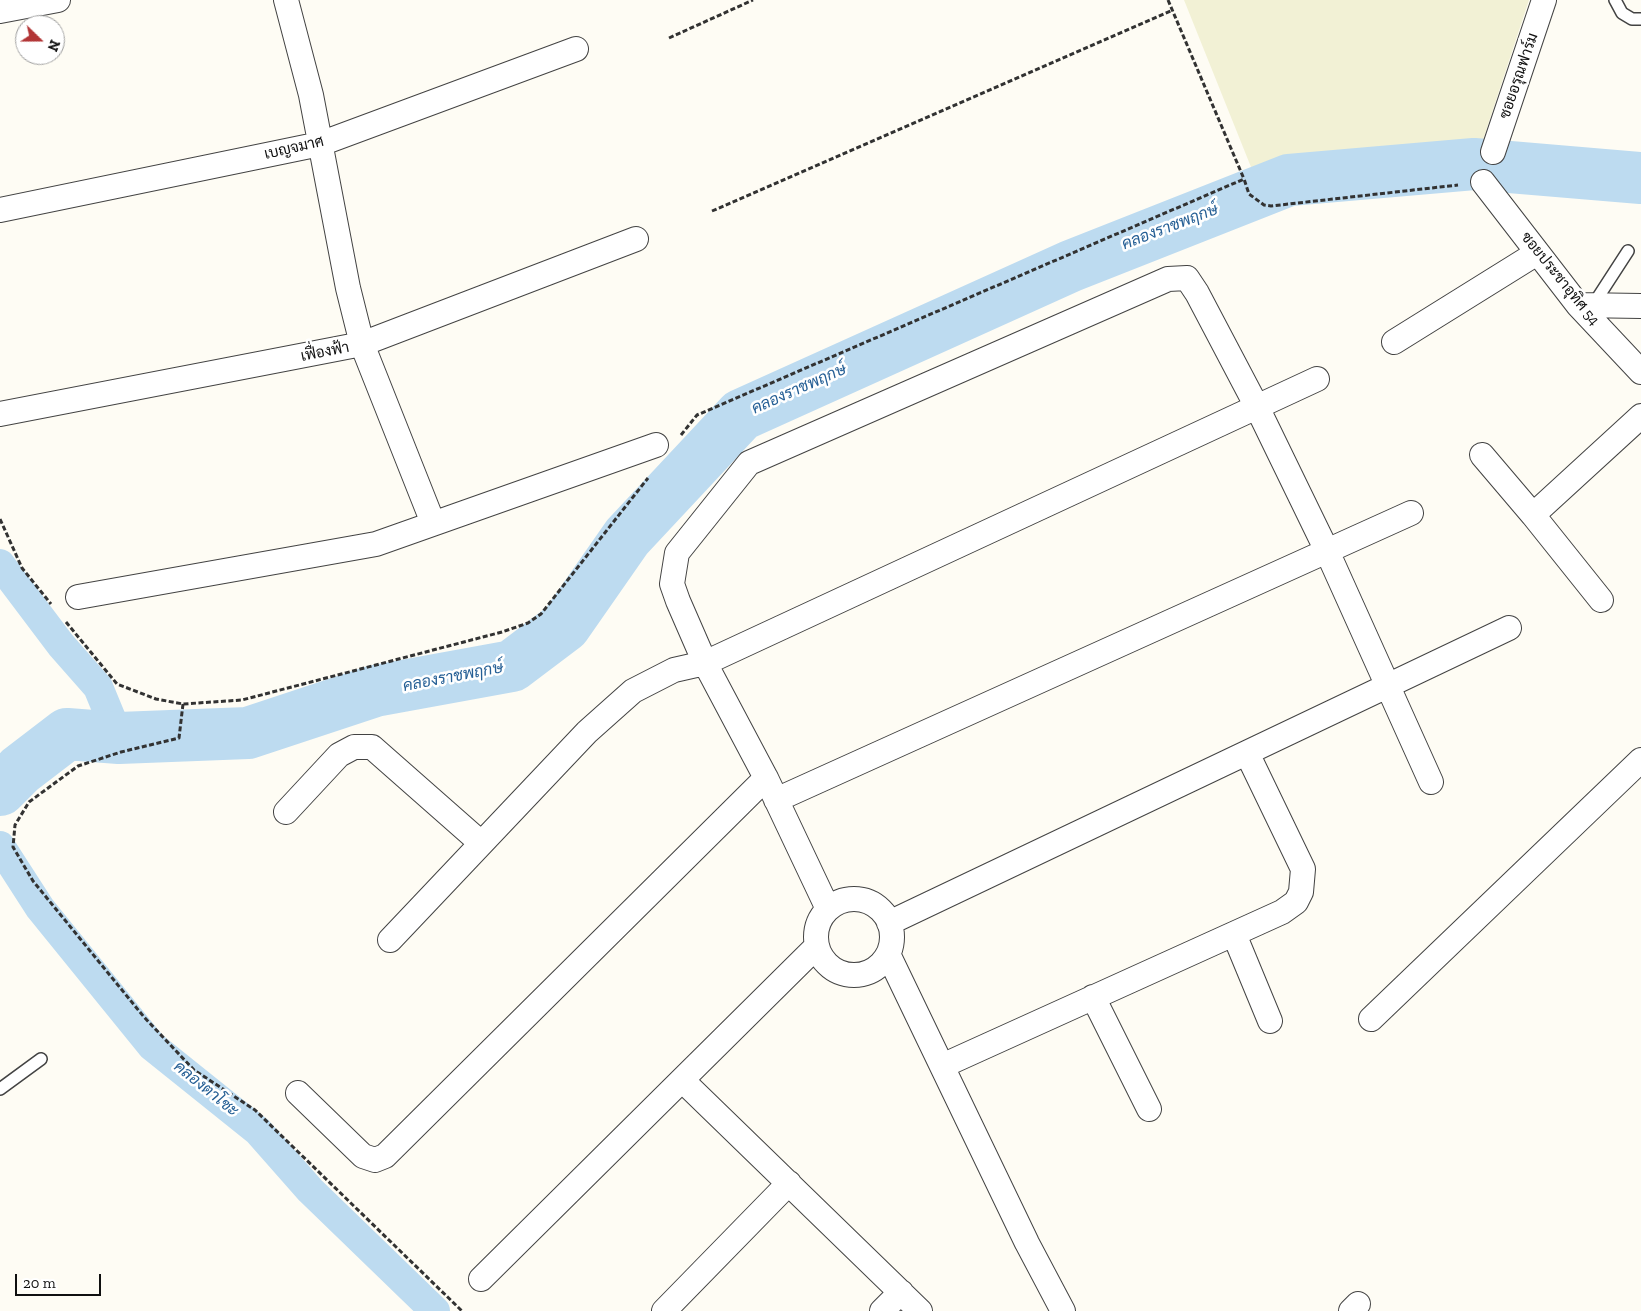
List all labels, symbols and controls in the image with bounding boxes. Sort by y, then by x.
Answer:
north arrow [15,15,65,65]
street label: ซอยอรุณฟาร์ม [1496,31,1542,121]
text: N [44,37,63,54]
street label: เบญจมาศ [262,132,326,164]
water label: คลองราชพฤกษ์ [1119,200,1221,254]
street label: ซอยประชาอุทิศ 54 [1517,229,1603,329]
street label: เฟื่องฟ้า [299,338,351,366]
water label: คลองราชพฤกษ์ [749,360,849,418]
water label: คลองราชพฤกษ์ [401,658,505,696]
water label: คลองตาโซะ [170,1057,242,1121]
scale bar [18,1264,104,1296]
text: 20 m [23,1274,56,1292]

